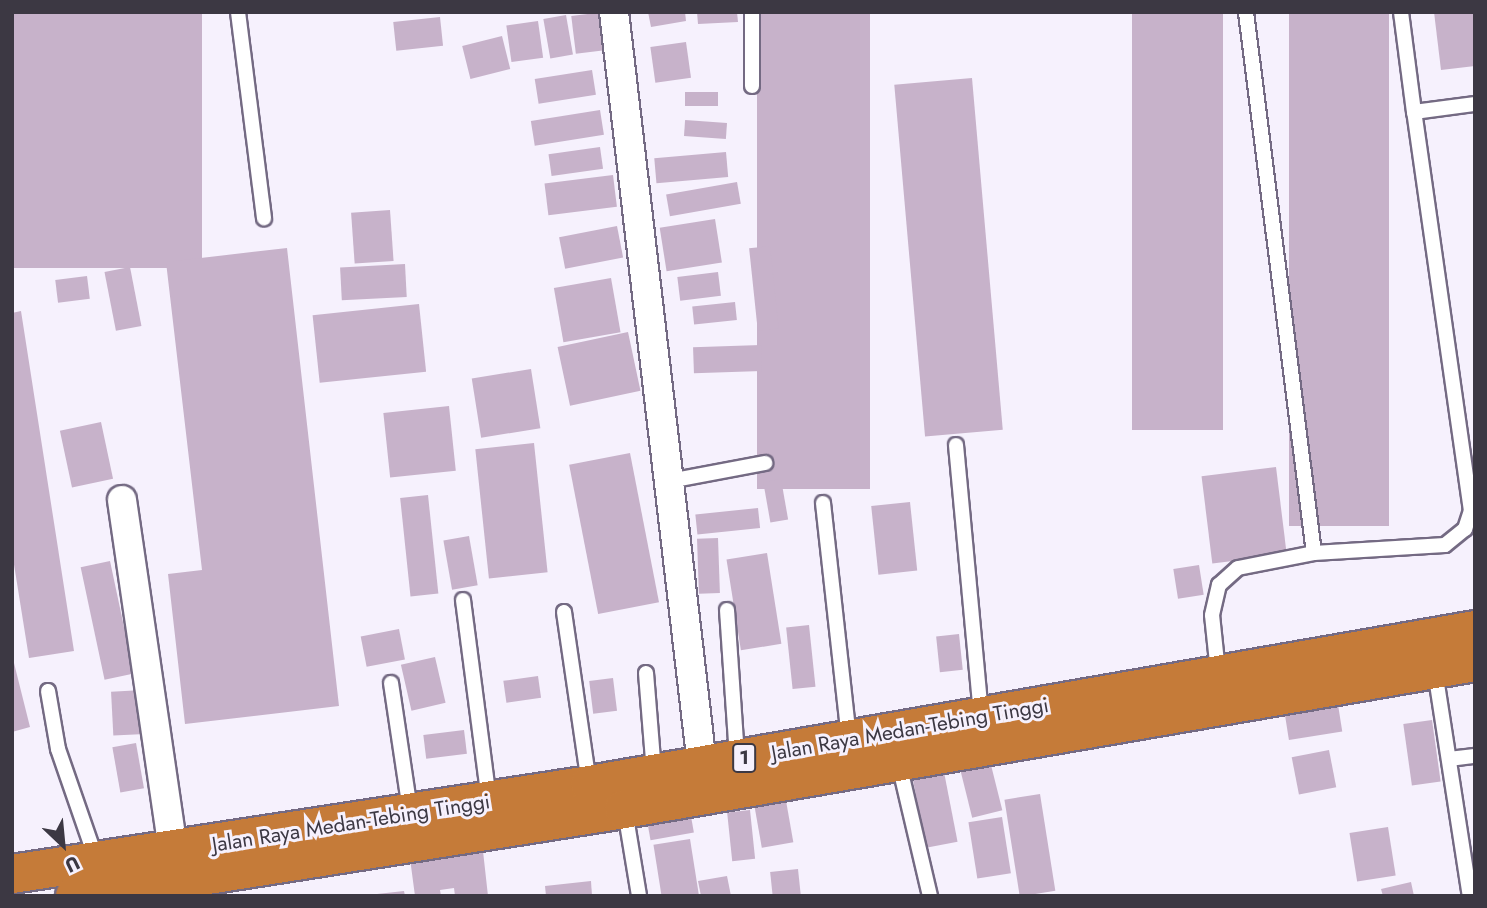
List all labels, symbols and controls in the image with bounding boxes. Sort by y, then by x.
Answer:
street label: Jalan Raya Medan-Tebing Tinggi [769,692,1051,766]
road number: 1 [732,743,756,774]
street label: Jalan Raya Medan-Tebing Tinggi [210,789,492,857]
north arrow [28,810,98,880]
text: U [61,849,84,879]

